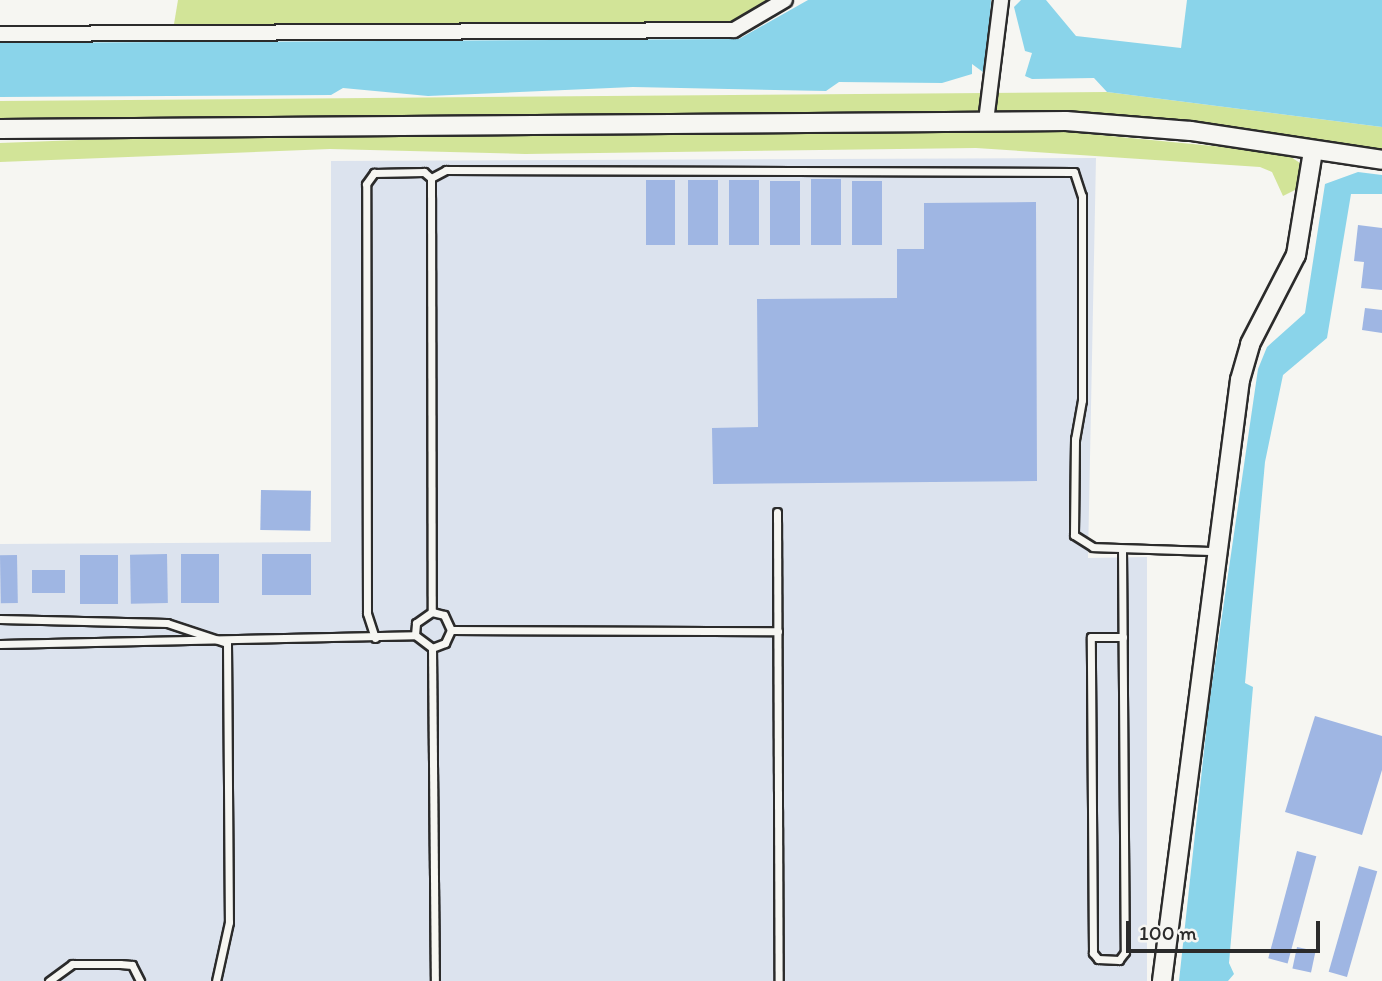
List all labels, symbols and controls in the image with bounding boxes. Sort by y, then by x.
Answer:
scale bar [1130,908,1324,952]
text: 100 m [1139,920,1197,945]

